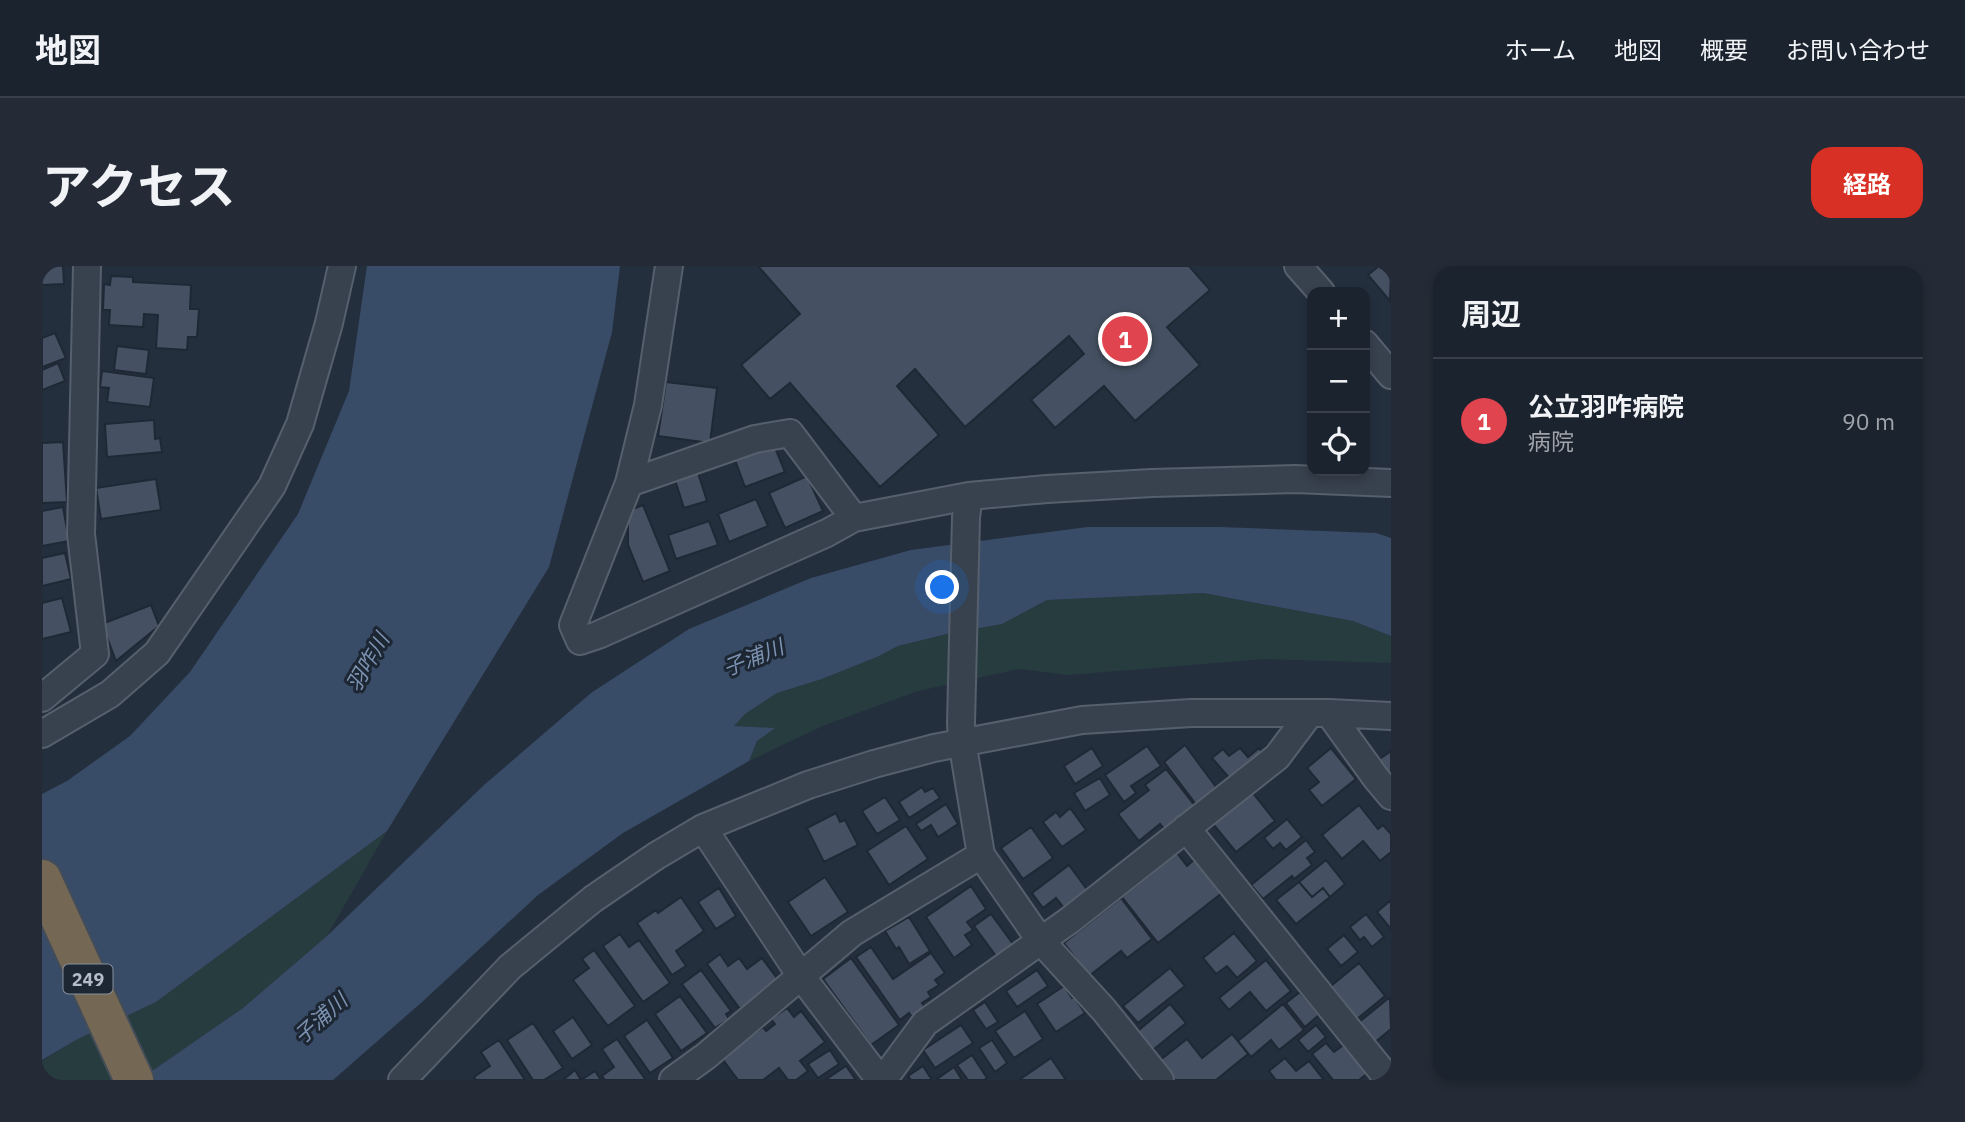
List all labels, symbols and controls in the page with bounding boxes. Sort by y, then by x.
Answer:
text: 地図 [35,28,101,71]
text: ホーム [1505,34,1576,66]
text: 地図 [1614,34,1662,66]
text: 概要 [1700,34,1748,66]
text: お問い合わせ [1786,34,1930,66]
button: 経路 [1811,147,1923,218]
text: アクセス [42,154,236,217]
map controls [1307,287,1370,476]
button: + [1307,287,1370,350]
text: 周辺 [1461,294,1521,333]
pin: 1 [1102,313,1148,365]
button: − [1307,350,1370,413]
text: 公立羽咋病院 [1528,389,1684,423]
text: 1 [1477,406,1491,436]
text: 90 m [1842,406,1895,436]
button: locate [1307,413,1370,476]
text: 病院 [1528,426,1574,456]
your location [925,570,959,604]
water label: 羽咋川 [339,626,396,696]
water label: 子浦川 [719,631,789,682]
road number: 249 [64,964,112,994]
water label: 子浦川 [287,985,354,1049]

